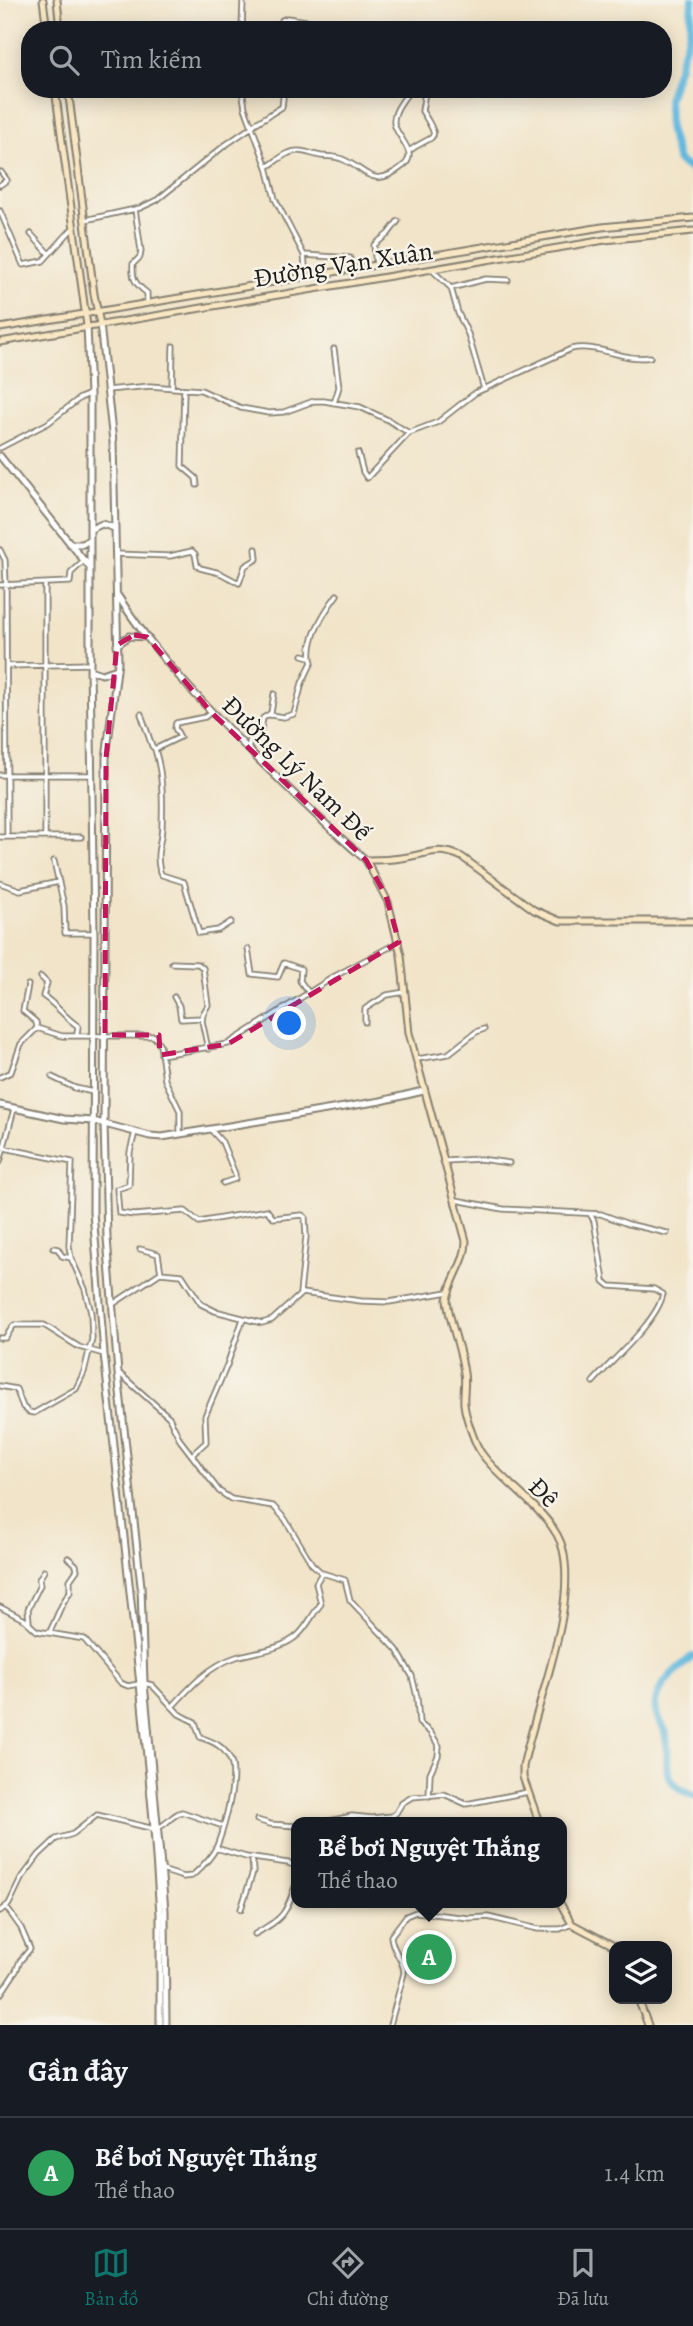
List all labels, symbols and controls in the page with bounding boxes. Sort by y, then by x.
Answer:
search box [21,21,672,98]
icon: search [45,41,83,79]
text: Tìm kiếm [101,42,202,77]
street label: Đường Vạn Xuân [251,233,435,296]
street label: Đường Lý Nam Đế [214,688,379,849]
your location [272,1006,306,1040]
street label: Đê [521,1469,567,1515]
popup [291,1817,567,1908]
text: Bể bơi Nguyệt Thắng [318,1830,540,1865]
text: Thể thao [318,1865,398,1896]
pin: A [406,1931,452,1983]
map controls [609,1941,672,2004]
button: layers [609,1941,672,2004]
text: Gần đây [28,2051,128,2091]
text: Bể bơi Nguyệt Thắng [95,2140,317,2175]
text: A [44,2158,58,2189]
text: 1.4 km [605,2158,665,2189]
text: Thể thao [95,2175,175,2206]
tab: Bản đồ [84,2244,138,2312]
tab: Chỉ đường [307,2244,389,2312]
tab: Đã lưu [557,2244,609,2312]

